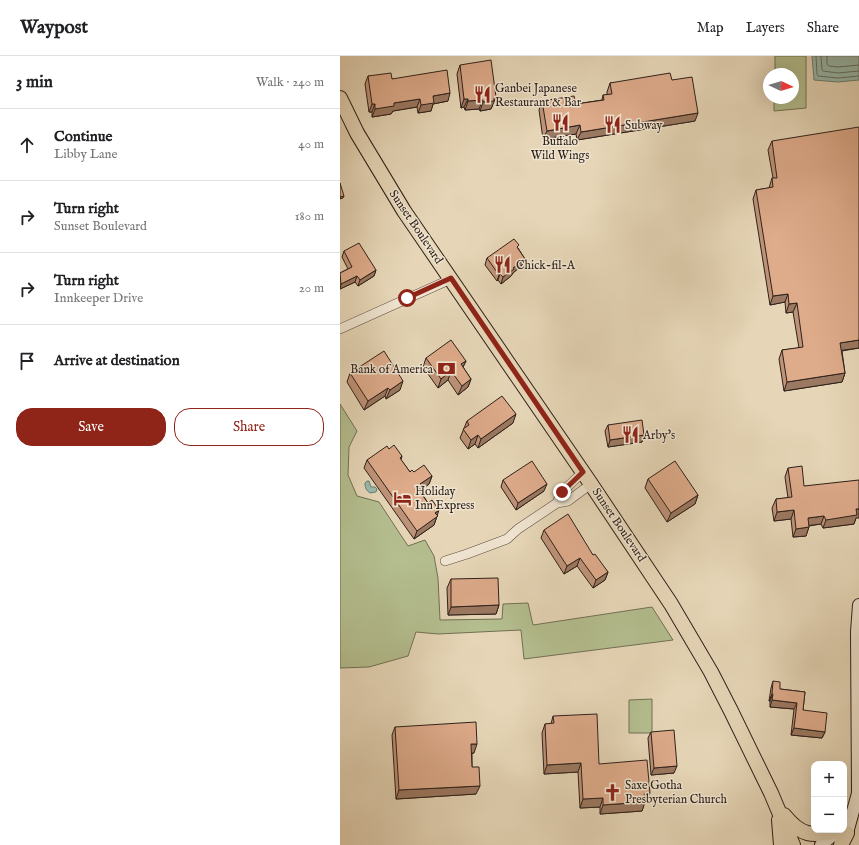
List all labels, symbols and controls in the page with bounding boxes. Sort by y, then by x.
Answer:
text: Waypost [20,16,88,40]
text: Map [697,19,724,37]
text: Layers [746,19,785,37]
text: Share [807,19,839,37]
north arrow [763,68,799,104]
text: 3 min [16,72,53,93]
text: Walk · 240 m [256,74,324,91]
place label: Ganbei Japanese Restaurant & Bar [495,81,582,110]
restaurant icon: Ganbei Japanese Restaurant & Bar [472,85,492,105]
restaurant icon: Buffalo Wild Wings [550,112,570,132]
restaurant icon: Subway [602,115,622,135]
place label: Subway [625,118,663,133]
text: Continue [54,127,112,146]
icon: ahead [16,134,38,156]
place label: Buffalo Wild Wings [531,134,589,163]
text: 40 m [298,136,324,153]
text: Libby Lane [54,146,117,163]
street label: Sunset Boulevard [386,187,447,267]
text: Turn right [54,199,119,218]
icon: right [16,206,38,228]
text: 180 m [295,208,324,225]
text: Sunset Boulevard [54,218,147,235]
restaurant icon: Chick-fil-A [493,255,513,275]
place label: Chick-fil-A [516,258,576,273]
text: Turn right [54,271,119,290]
icon: right [16,278,38,300]
text: 20 m [299,280,324,297]
route start [398,289,416,307]
text: Innkeeper Drive [54,290,143,307]
icon: arrive [16,350,38,372]
text: Arrive at destination [54,351,180,370]
bank icon: Bank of America [436,359,456,379]
place label: Bank of America [350,362,434,377]
button: Save [16,408,166,446]
button: Share [174,408,324,446]
restaurant icon: Arby's [620,425,640,445]
place label: Arby's [642,428,675,443]
route end [553,483,571,501]
place label: Holiday Inn Express [415,484,475,514]
street label: Sunset Boulevard [589,485,650,565]
hotel icon: Holiday Inn Express [392,488,412,508]
map controls [811,761,847,833]
button: + [811,761,847,797]
place label: Saxe Gotha Presbyterian Church [625,778,727,807]
church icon: Saxe Gotha Presbyterian Church [602,782,622,802]
button: − [811,797,847,833]

